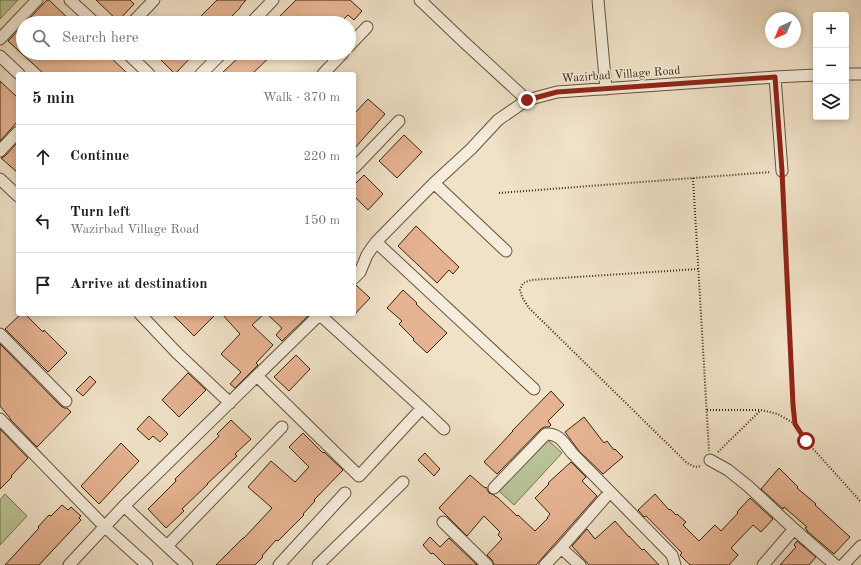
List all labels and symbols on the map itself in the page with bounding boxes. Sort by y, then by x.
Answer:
north arrow [765,12,801,48]
street label: Wazirbad Village Road [561,65,681,85]
route end [518,91,536,109]
route start [797,432,815,450]

